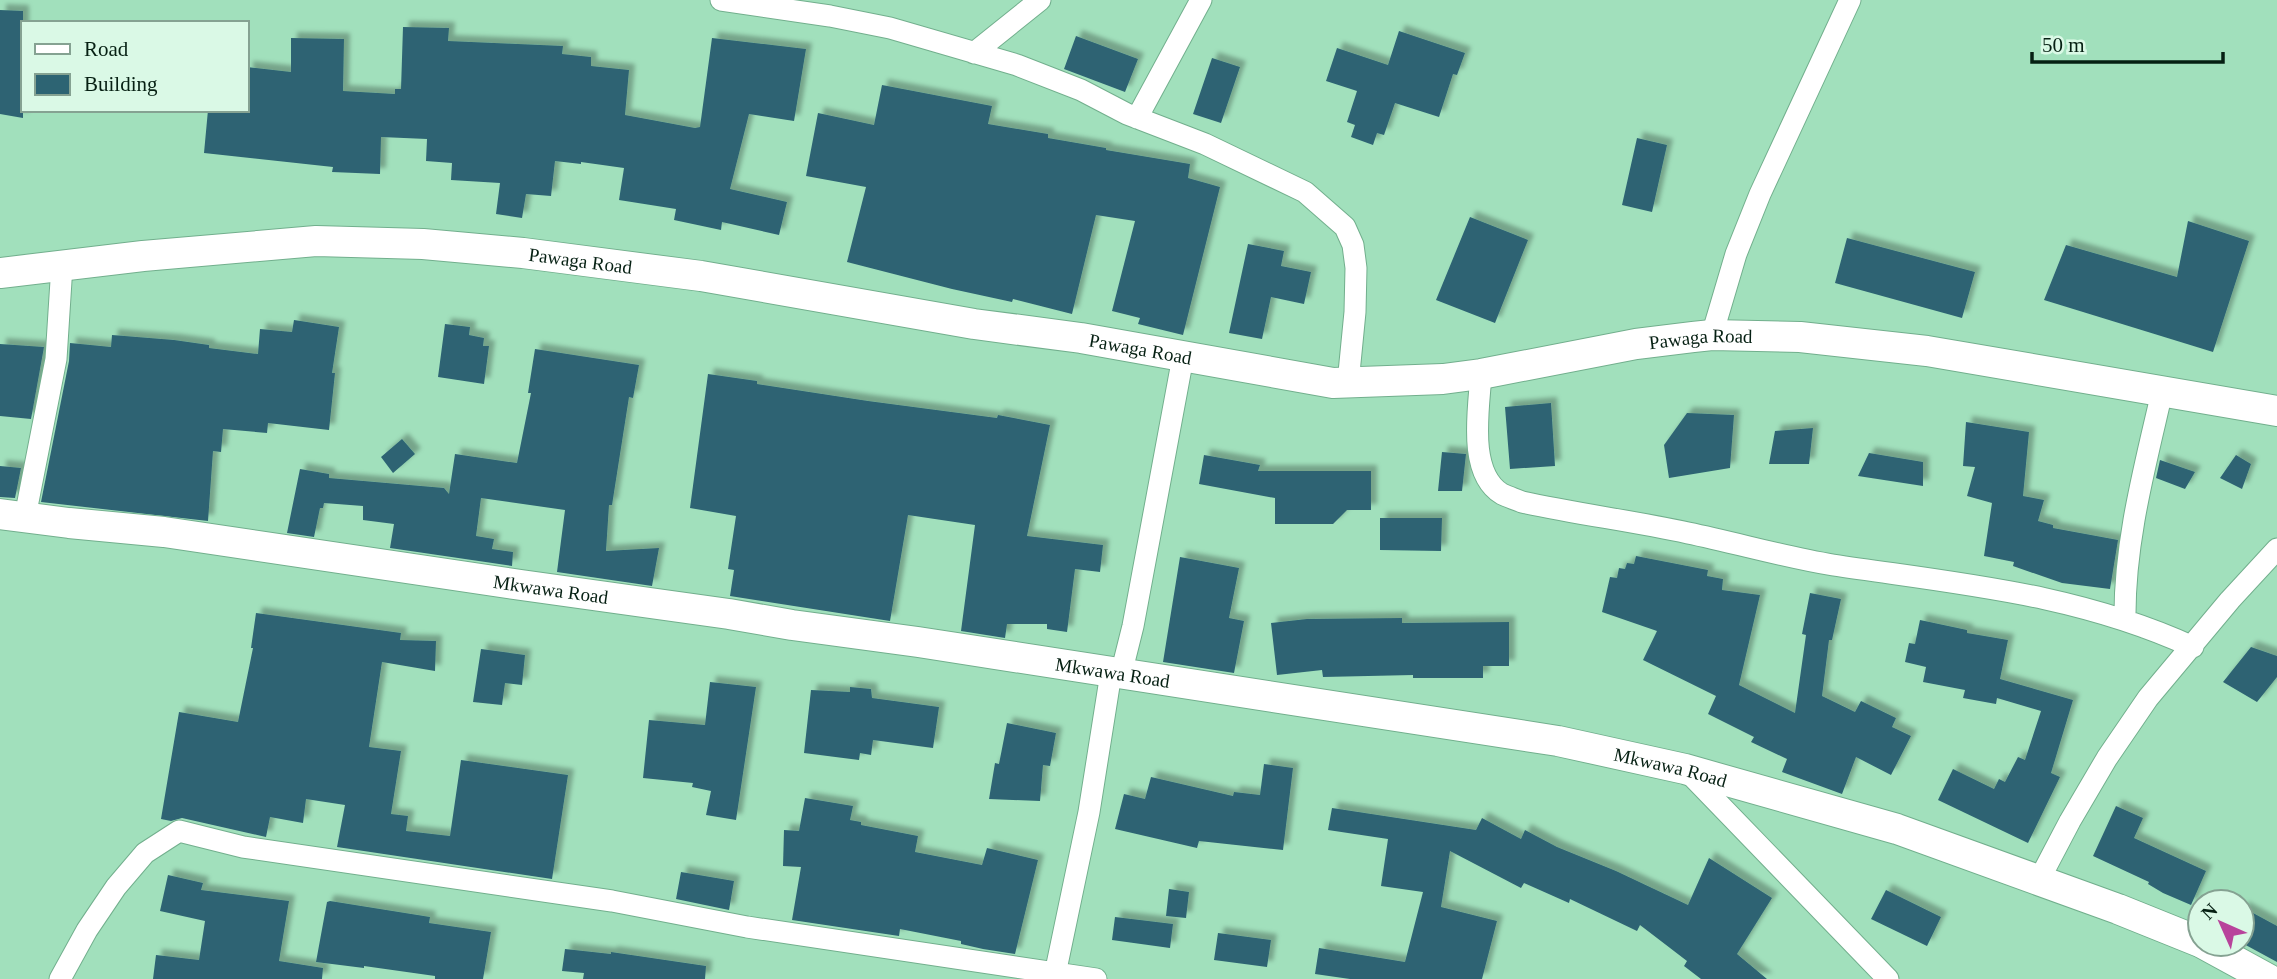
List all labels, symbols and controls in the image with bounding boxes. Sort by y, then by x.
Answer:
legend [21,21,248,112]
scale bar [2032,21,2223,65]
text: 50 m [2042,33,2085,57]
text: Road [84,37,129,61]
text: Building [84,72,158,96]
street label: Pawaga Road [527,244,634,278]
street label: Pawaga Road [1648,325,1753,353]
street label: Pawaga Road [1087,330,1194,369]
street label: Mkwawa Road [492,571,610,608]
street label: Mkwawa Road [1054,653,1172,692]
street label: Mkwawa Road [1612,744,1730,791]
north arrow [2186,888,2256,958]
text: N [2197,899,2222,924]

